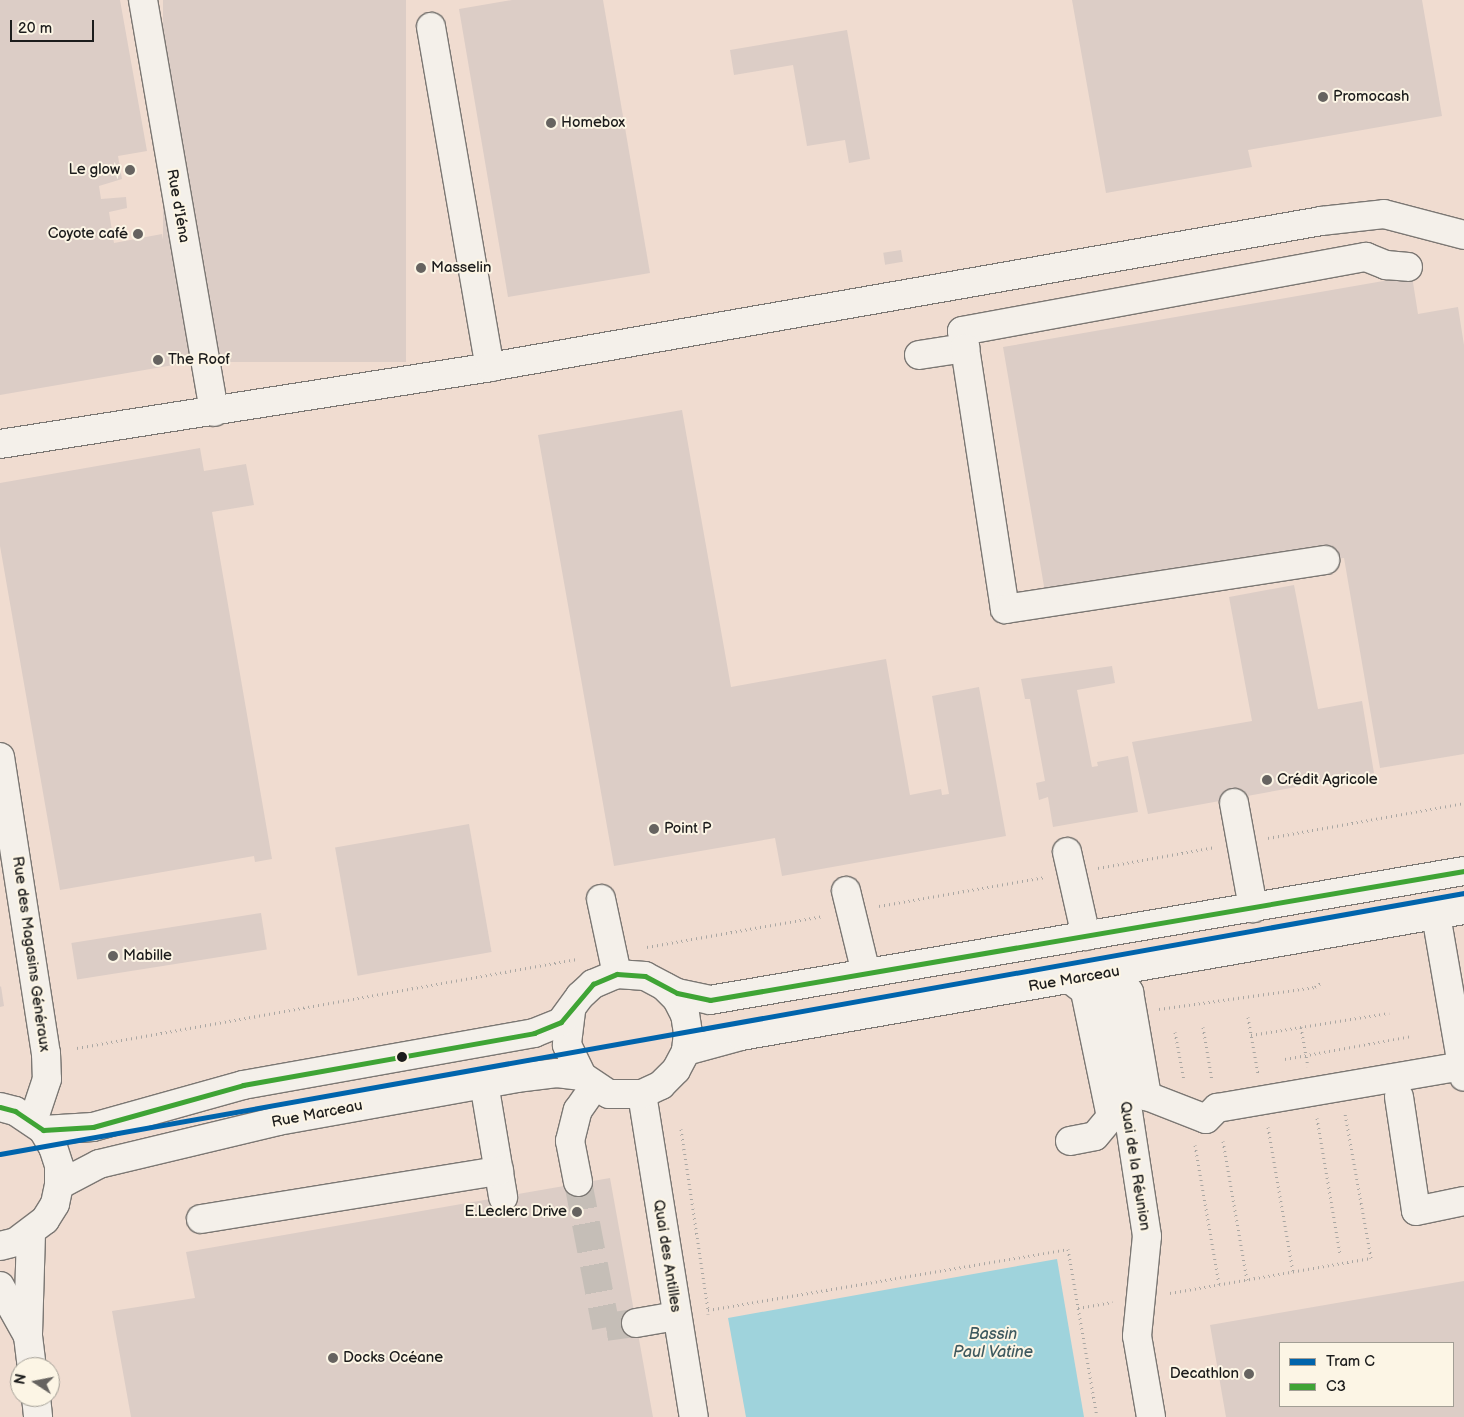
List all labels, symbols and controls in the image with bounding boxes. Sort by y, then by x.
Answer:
scale bar [12,10,96,42]
text: 20 m [18,19,52,38]
place label: Promocash [1333,88,1409,106]
marker: Promocash [1317,91,1329,103]
place label: Homebox [561,114,625,132]
marker: Homebox [545,117,557,129]
place label: Le glow [68,161,120,179]
marker: Le glow [124,164,136,176]
street label: Rue d'Iéna [163,168,193,244]
place label: Coyote café [48,225,128,243]
marker: Coyote café [132,228,144,240]
place label: Masselin [431,259,491,277]
marker: Masselin [415,262,427,274]
place label: The Roof [168,351,230,369]
marker: The Roof [152,354,164,366]
place label: Crédit Agricole [1277,771,1378,789]
marker: Crédit Agricole [1261,774,1273,786]
place label: Point P [664,820,711,838]
marker: Point P [648,823,660,835]
street label: Rue des Magasins Généraux [8,855,54,1053]
place label: Mabille [123,947,172,965]
marker: Mabille [107,950,119,962]
street label: Rue Marceau [1027,962,1121,996]
unlabelled marker [397,1052,407,1062]
street label: Rue Marceau [270,1096,364,1132]
street label: Quai de la Réunion [1116,1100,1154,1232]
street label: Quai des Antilles [649,1198,685,1314]
place label: E.Leclerc Drive [465,1203,567,1221]
marker: E.Leclerc Drive [571,1206,583,1218]
water label: Bassin Paul Vatine [953,1325,1033,1363]
legend [1279,1342,1454,1407]
place label: Docks Océane [343,1349,443,1367]
marker: Docks Océane [327,1352,339,1364]
text: Tram C [1326,1352,1375,1371]
north arrow [10,1357,60,1407]
place label: Decathlon [1170,1365,1239,1383]
marker: Decathlon [1243,1368,1255,1380]
text: N [11,1372,30,1386]
text: C3 [1326,1377,1346,1396]

